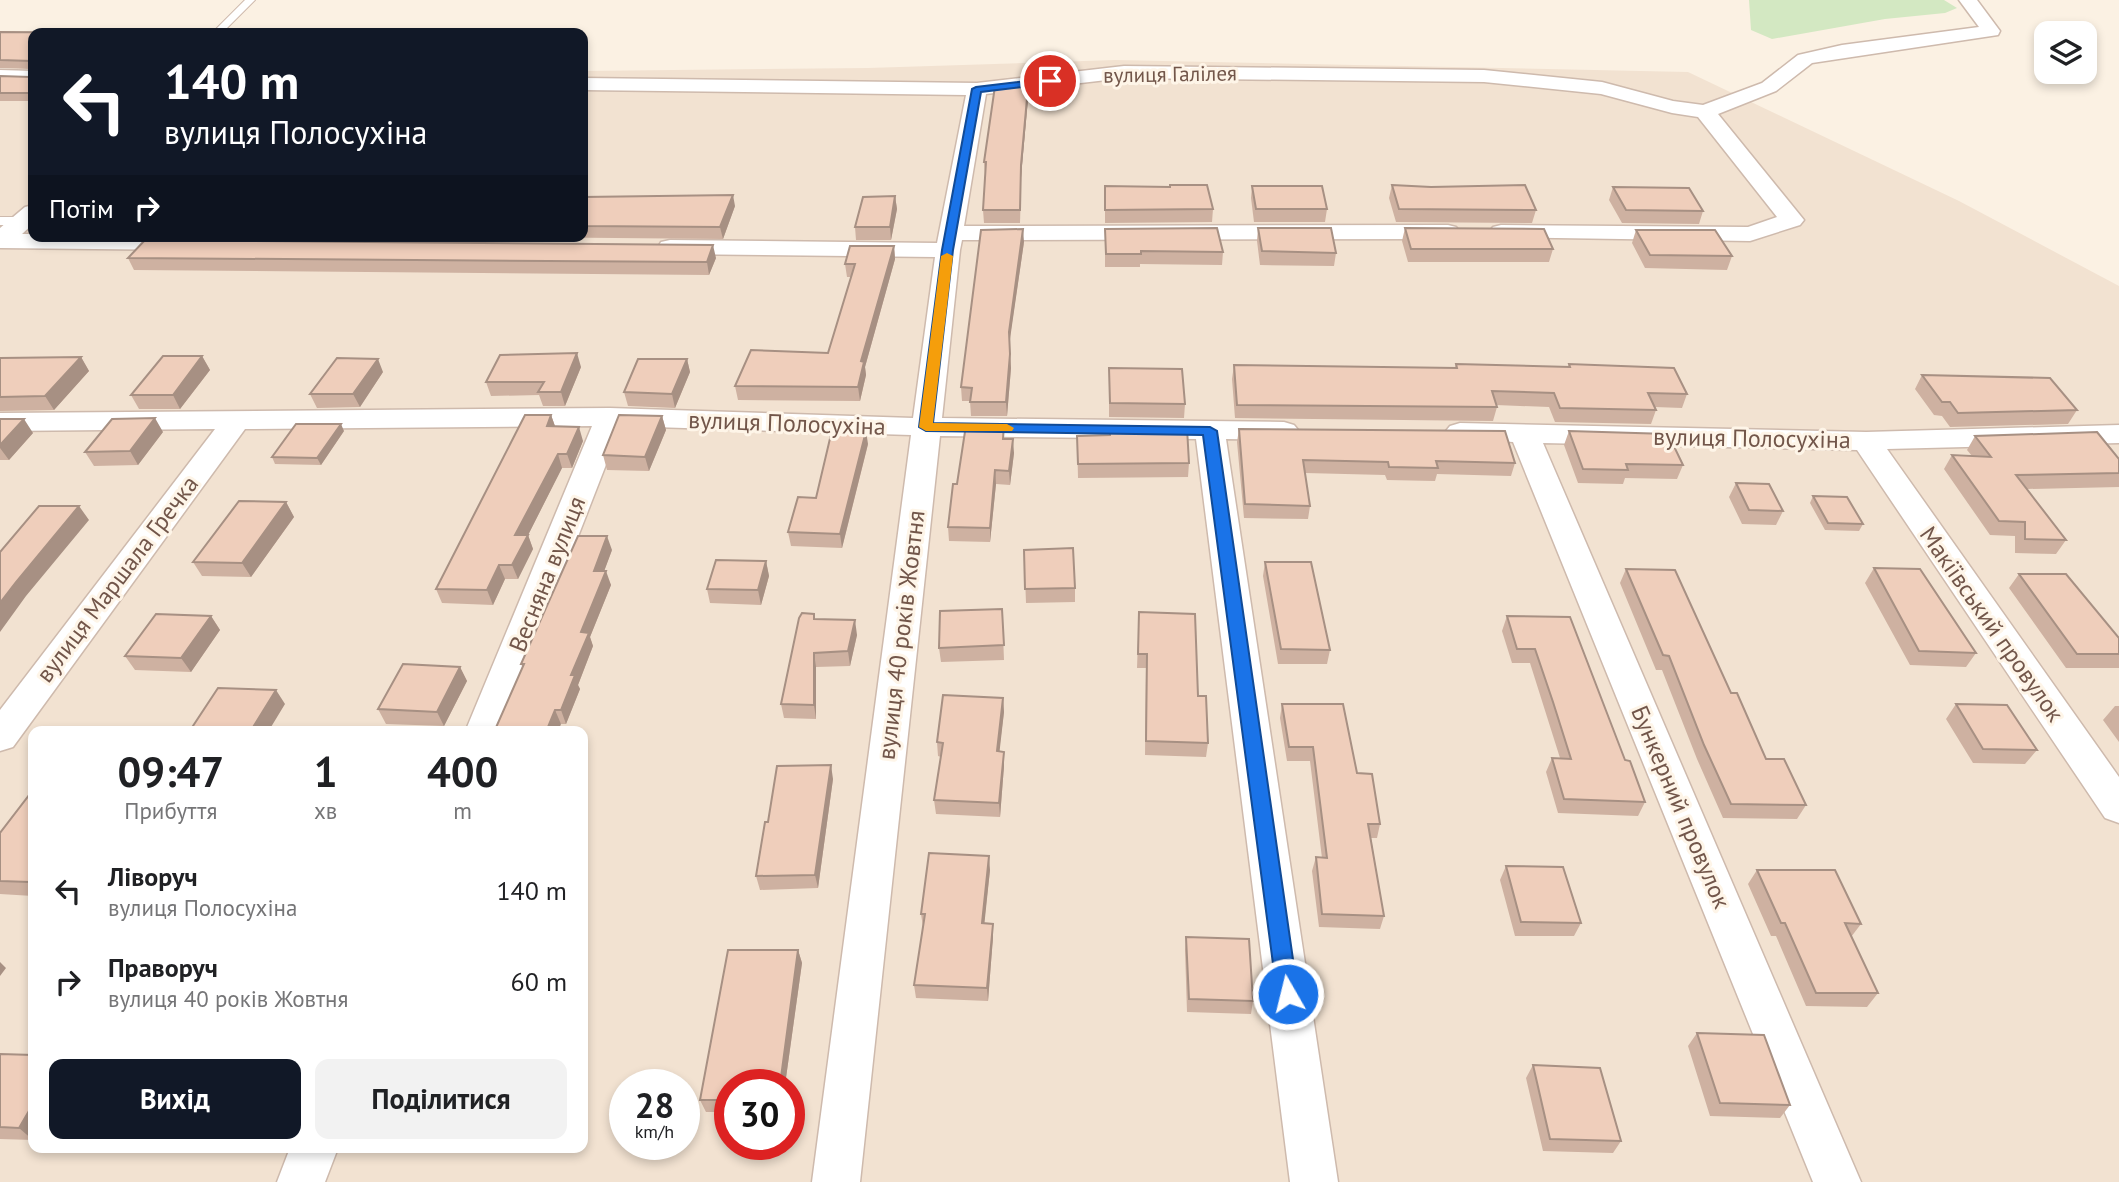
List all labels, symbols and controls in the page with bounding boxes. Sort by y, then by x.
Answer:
map controls [2034,21,2097,84]
button: layers [2034,21,2097,84]
text: 140 m [164,49,299,113]
pin [1020,51,1080,111]
icon: left [49,56,140,147]
street label: вулиця Галілея [1103,59,1237,89]
icon: arrive [1031,62,1069,100]
text: вулиця Полосухіна [164,111,428,153]
icon: right [128,189,166,227]
text: Потім [49,192,114,225]
street label: вулиця Полосухіна [688,404,886,442]
street label: вулиця Полосухіна [1653,421,1851,455]
street label: вулиця Маршала Гречка [29,469,205,689]
street label: Весняна вулиця [502,492,592,656]
street label: вулиця 40 років Жовтня [870,509,932,761]
street label: Макіївський провулок [1913,520,2071,728]
street label: Бункерний провулок [1624,701,1738,914]
text: 09:47 [118,744,224,799]
text: 1 [314,744,337,799]
text: 400 [427,744,498,799]
text: Прибуття [124,796,217,825]
text: хв [314,796,337,825]
text: m [453,796,472,825]
text: Ліворуч [108,860,198,893]
icon: left [49,872,87,910]
text: 140 m [496,874,567,907]
text: вулиця Полосухіна [108,893,297,922]
text: Праворуч [108,951,218,984]
position arrow [1251,957,1325,1031]
icon: right [49,963,87,1001]
text: 60 m [511,965,567,998]
text: вулиця 40 років Жовтня [108,984,348,1013]
button: Вихід [49,1059,301,1139]
button: Поділитися [315,1059,567,1139]
speed limit sign: 30 [714,1069,805,1160]
text: 28 [635,1082,674,1128]
text: km/h [635,1120,674,1143]

